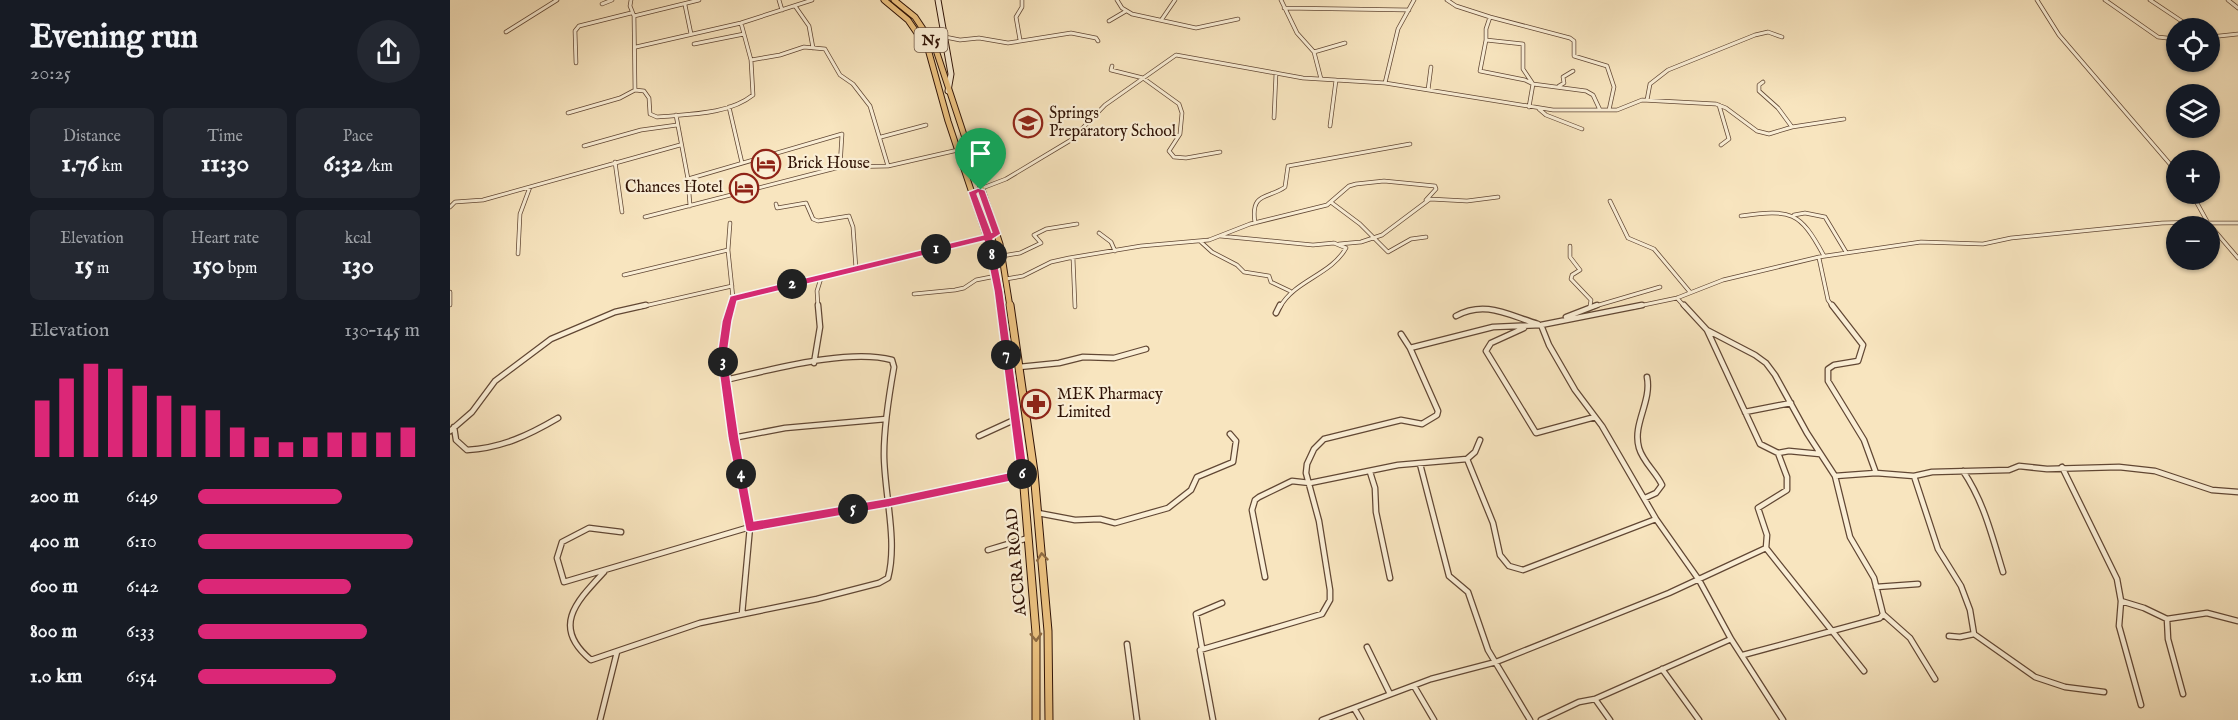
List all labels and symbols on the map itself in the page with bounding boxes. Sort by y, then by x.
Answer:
road number: N5 [914,28,948,52]
place label: Springs Preparatory School [1049,104,1177,142]
school or university icon: Springs Preparatory School [1012,107,1044,139]
pin [955,128,1006,190]
hotel icon: Brick House [750,148,782,180]
place label: Brick House [787,154,870,174]
hotel icon: Chances Hotel [728,172,760,204]
place label: Chances Hotel [625,178,724,198]
pin: 1 [921,234,951,264]
pin: 8 [977,240,1007,270]
pin: 2 [777,269,807,299]
pin: 7 [991,340,1021,370]
pin: 3 [708,347,738,377]
place label: MEK Pharmacy Limited [1057,385,1163,423]
pharmacy icon: MEK Pharmacy Limited [1020,388,1052,420]
pin: 4 [726,459,756,489]
pin: 6 [1007,459,1037,489]
pin: 5 [838,494,868,524]
street label: ACCRA ROAD [1002,507,1032,618]
one-way arrow [1036,552,1049,561]
one-way arrow [1029,633,1042,642]

